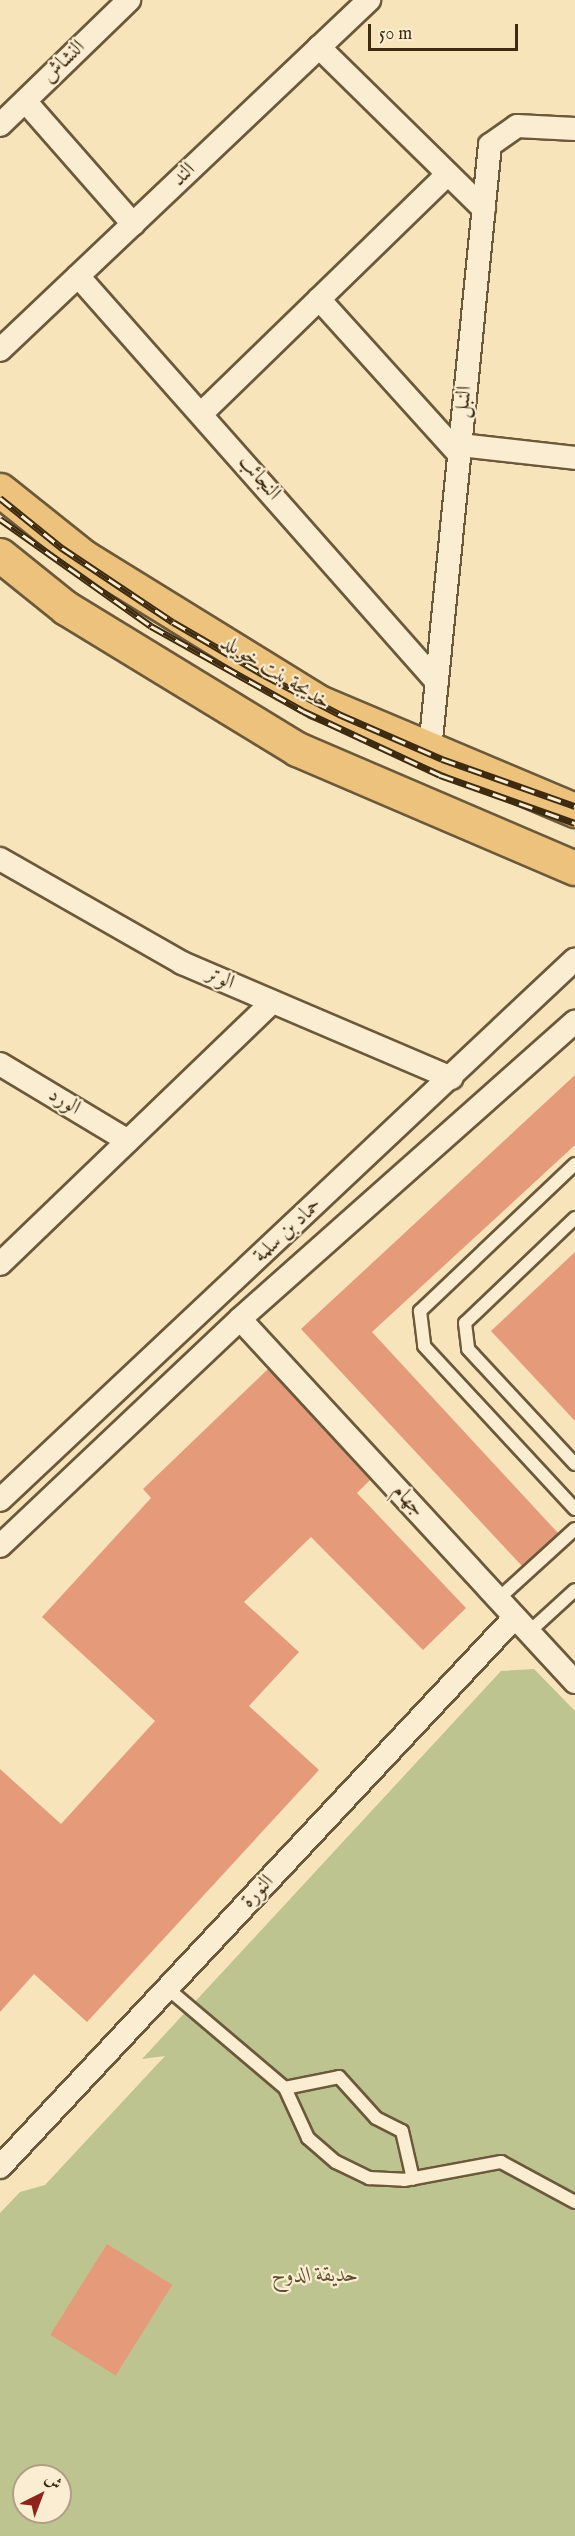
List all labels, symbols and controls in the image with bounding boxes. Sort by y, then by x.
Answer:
scale bar [371,12,521,50]
text: 50 m [379,23,412,46]
street label: النشاش [37,35,91,89]
street label: الند [167,158,201,192]
street label: النبل [450,385,478,419]
street label: النجائب [232,450,286,506]
street label: خديجة بنت خويلد [216,630,334,716]
street label: الوتر [202,962,238,996]
street label: الورد [43,1083,85,1121]
street label: حماد بن سلمة [249,1193,327,1269]
street label: جهام [386,1479,430,1523]
street label: النورة [236,1870,280,1914]
park label: حديقة الدوح [272,2263,358,2289]
north arrow [12,2464,72,2524]
text: ش [40,2469,65,2495]

